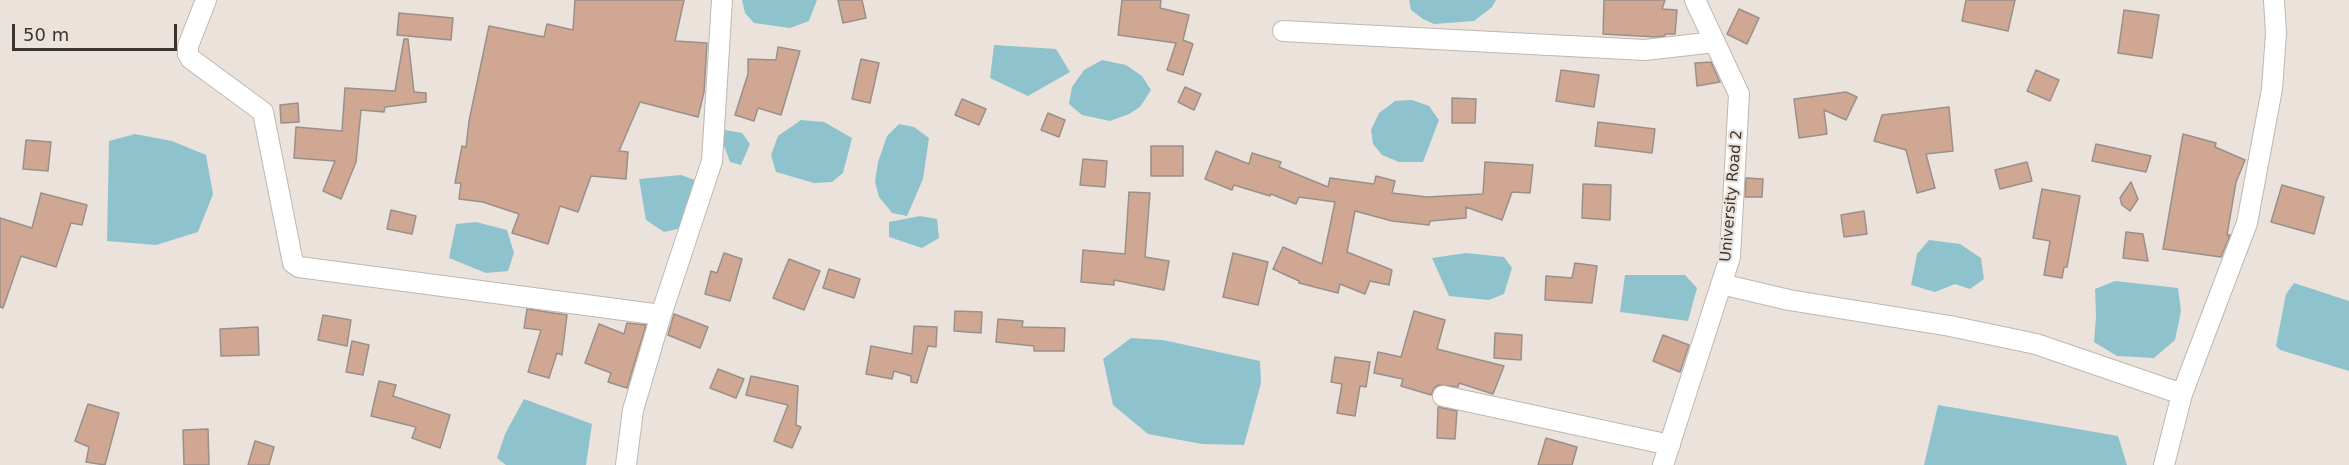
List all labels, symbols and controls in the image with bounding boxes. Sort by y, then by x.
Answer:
scale bar [15,12,180,50]
text: 50 m [23,24,69,45]
street label: University Road 2 [1717,129,1747,263]

